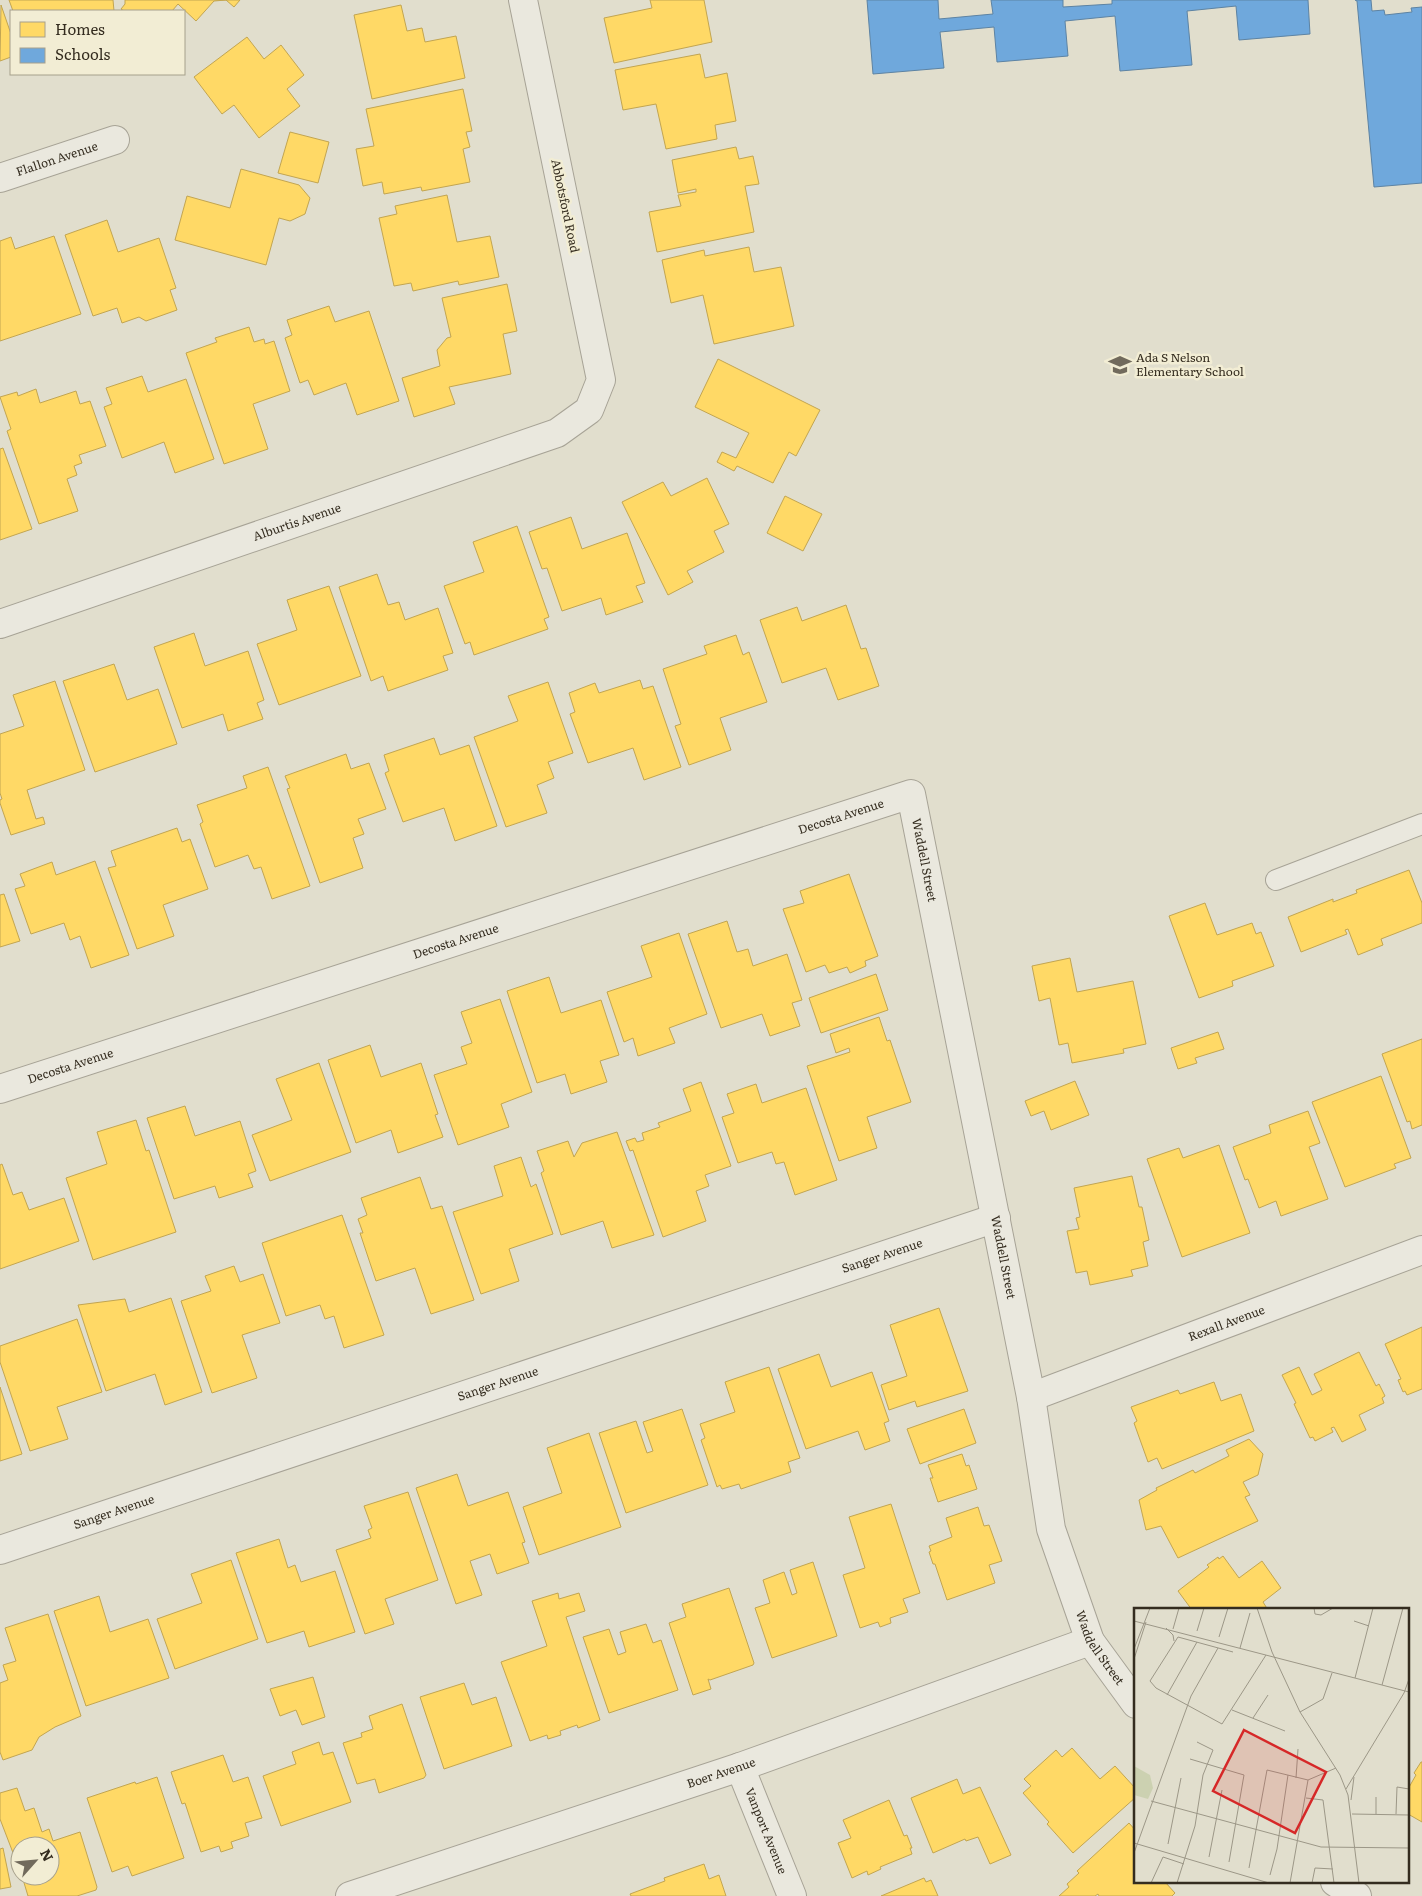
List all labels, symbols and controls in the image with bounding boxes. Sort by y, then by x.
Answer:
legend [10,10,185,75]
text: Homes [55,17,105,40]
text: Schools [55,42,111,65]
street label: Flallon Avenue [13,136,100,180]
street label: Abbotsford Road [547,157,585,255]
place label: Ada S Nelson Elementary School [1136,348,1244,380]
school or university icon: Ada S Nelson Elementary School [1107,352,1133,378]
street label: Alburtis Avenue [250,498,343,545]
street label: Decosta Avenue [795,793,886,838]
street label: Waddell Street [908,817,942,903]
street label: Decosta Avenue [410,918,501,963]
street label: Decosta Avenue [25,1043,115,1088]
street label: Waddell Street [987,1214,1021,1301]
street label: Sanger Avenue [839,1233,925,1277]
street label: Rexall Avenue [1185,1300,1267,1345]
street label: Sanger Avenue [455,1361,541,1405]
street label: Sanger Avenue [71,1489,156,1533]
street label: Waddell Street [1072,1608,1129,1689]
inset map [1134,1608,1410,1884]
street label: Boer Avenue [684,1752,758,1792]
street label: Vanport Avenue [741,1785,792,1876]
north arrow [10,1836,60,1886]
text: N [36,1845,59,1865]

